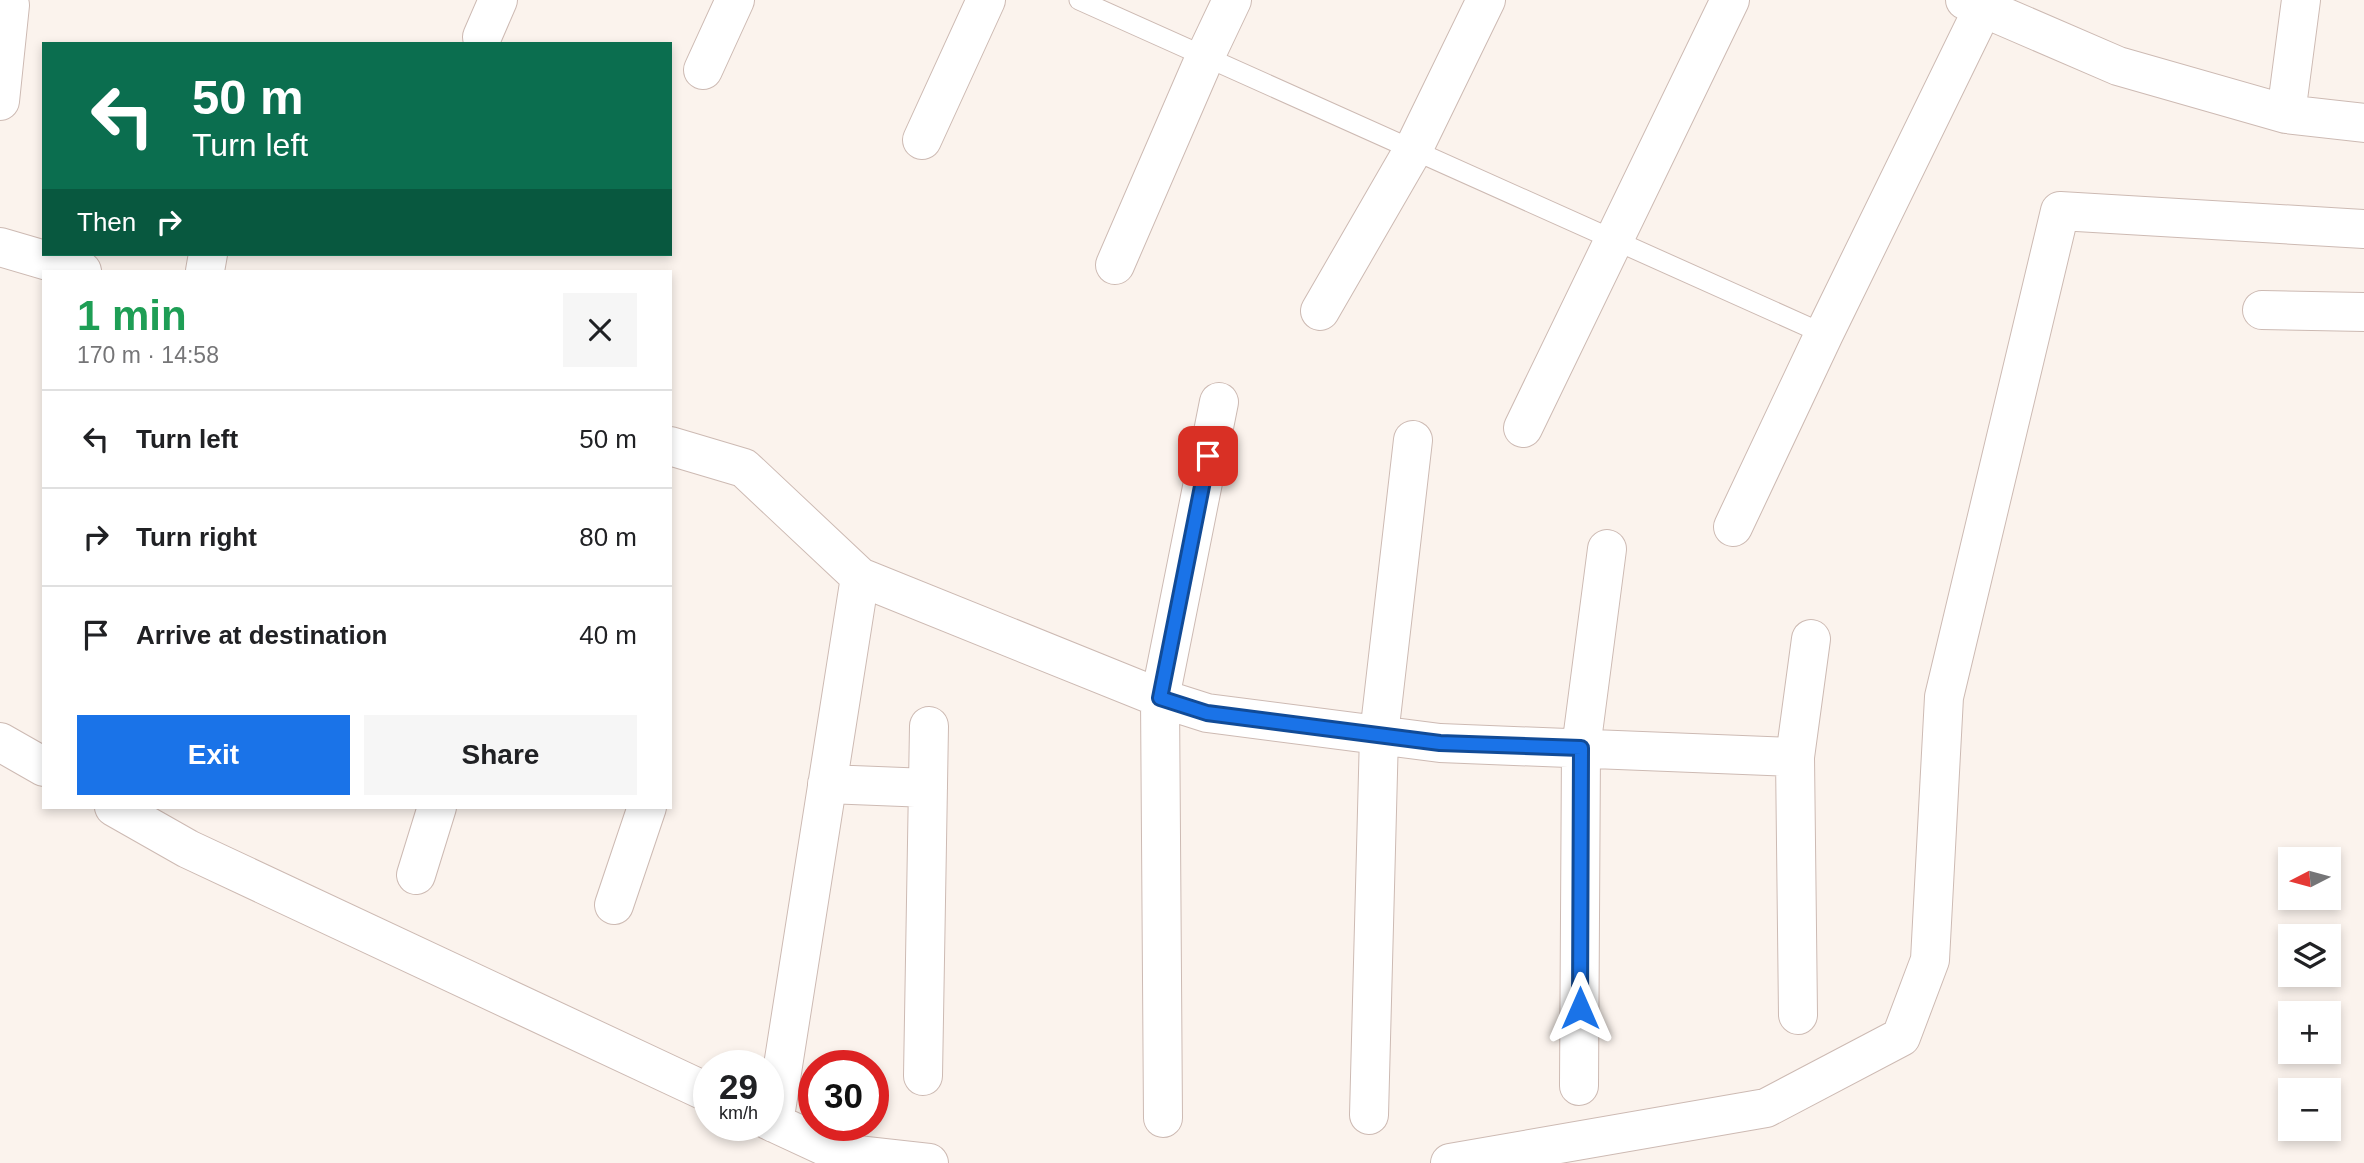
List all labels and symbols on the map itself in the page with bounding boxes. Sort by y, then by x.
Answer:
pin [1178,426,1238,486]
north arrow [2278,847,2342,910]
position arrow [1543,971,1617,1045]
speed limit sign: 30 [798,1050,889,1141]

